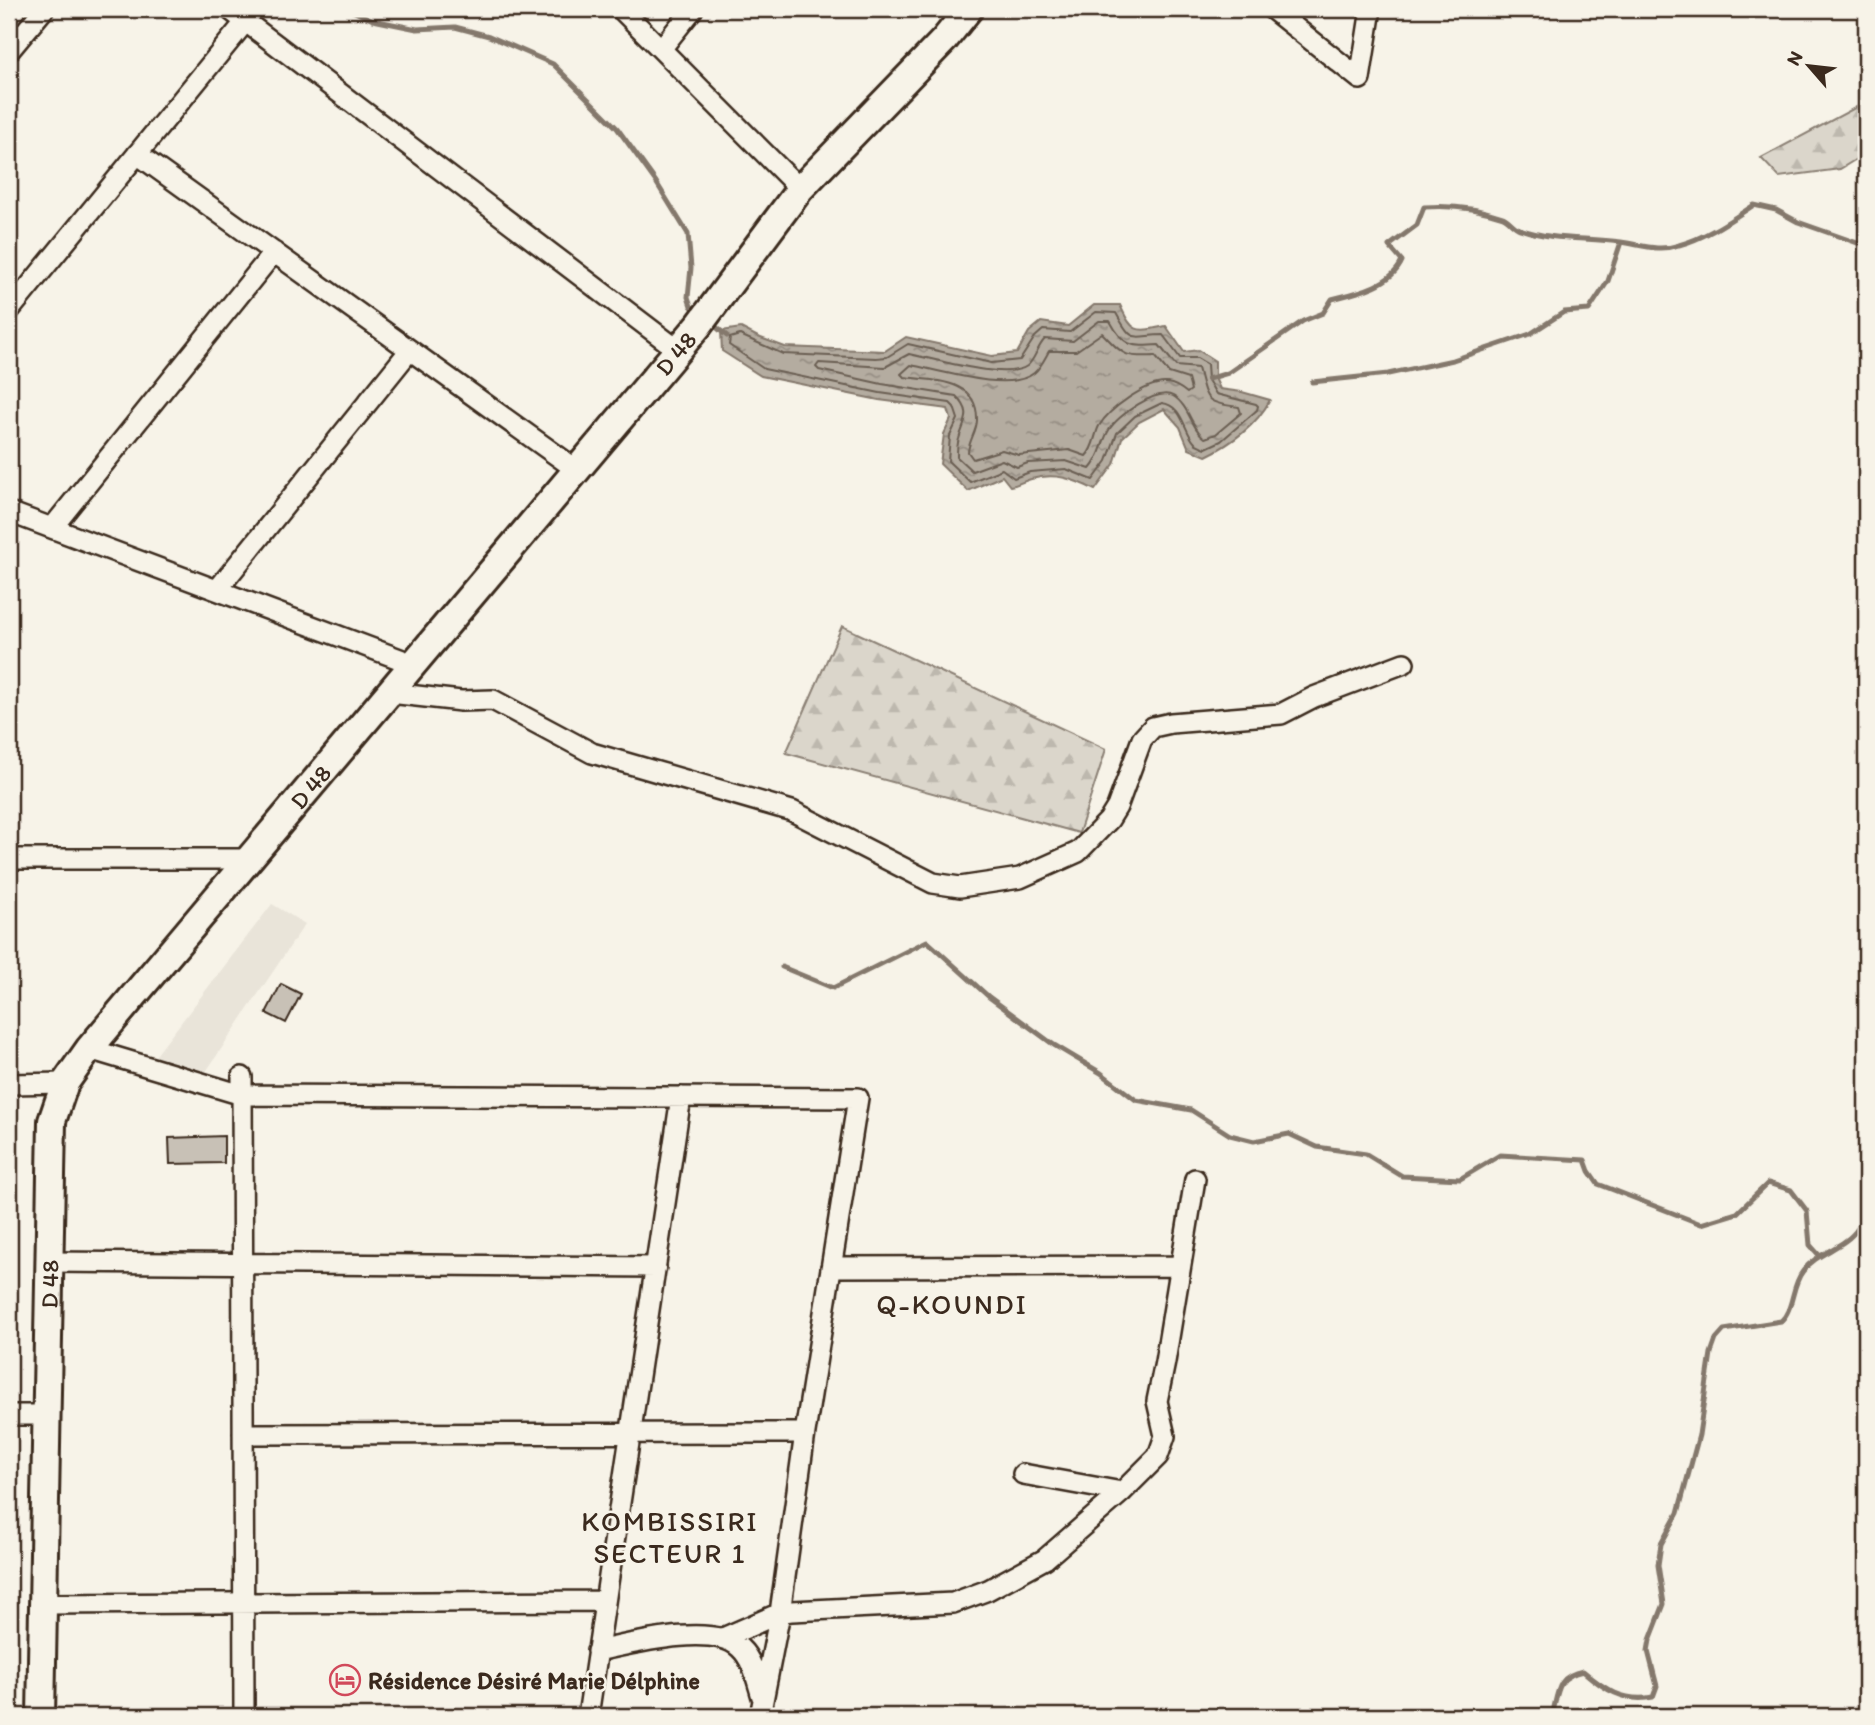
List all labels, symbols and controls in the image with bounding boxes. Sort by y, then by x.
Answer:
north arrow [1773,32,1843,102]
text: N [1781,47,1808,69]
street label: D 48 [649,325,702,381]
street label: D 48 [283,759,337,815]
street label: D 48 [34,1259,64,1309]
district label: Q-KOUNDI [876,1287,1028,1321]
district label: KOMBISSIRI SECTEUR 1 [581,1504,759,1570]
hotel icon: Résidence Désiré Marie Délphine [328,1663,362,1697]
place label: Résidence Désiré Marie Délphine [368,1666,700,1696]

